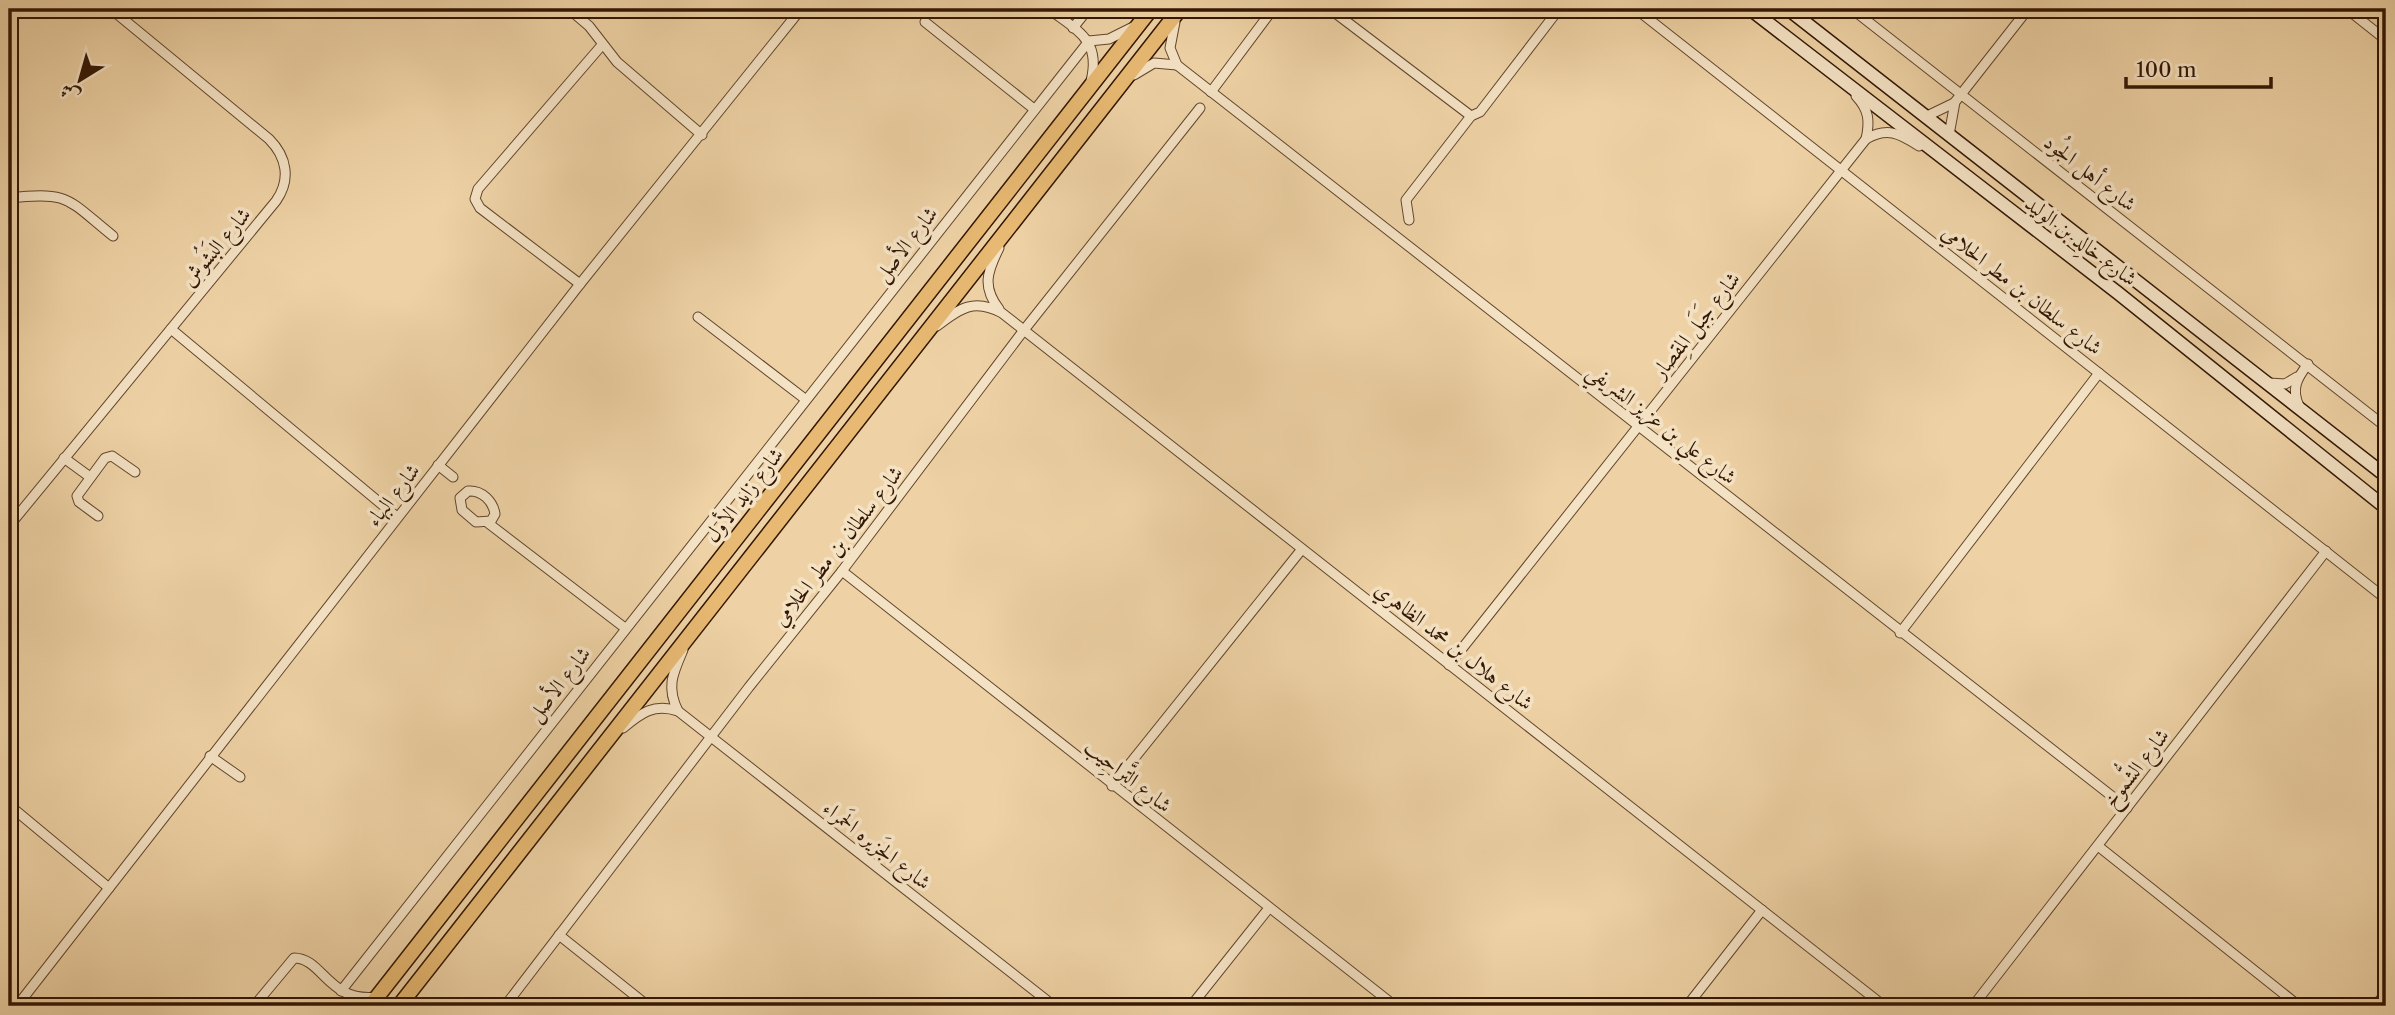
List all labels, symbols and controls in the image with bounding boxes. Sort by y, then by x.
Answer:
north arrow [46,46,116,116]
scale bar [2126,46,2271,90]
text: 100 m [2136,57,2197,82]
text: ش [56,78,85,108]
street label: شارع أهل الجُود [2036,125,2144,221]
street label: شارع خالِد بن الوليد [2017,190,2142,296]
street label: شارع البَشُوش [172,199,260,295]
street label: شارع الأصل [867,200,947,290]
street label: شارع سلطان بن مطر الحلامي [1934,219,2107,365]
street label: شارع جَبَل المِقصار [1643,265,1750,388]
street label: شارع علي بن عزيز الشريفي [1578,358,1742,496]
street label: شارع زايد الأول [697,441,793,551]
street label: شارع البهاء [360,458,430,535]
street label: شارع سلطان بن مطر الحلامي [767,461,913,634]
street label: شارع هلال بن محمد الظاهري [1367,576,1538,720]
street label: شارع الأصل [520,640,600,730]
street label: شارع الشُّموخ [2091,718,2180,816]
street label: شارع التَّراحِيب [1076,730,1180,822]
street label: شارع الجَزيره الحَمراء [815,793,937,899]

